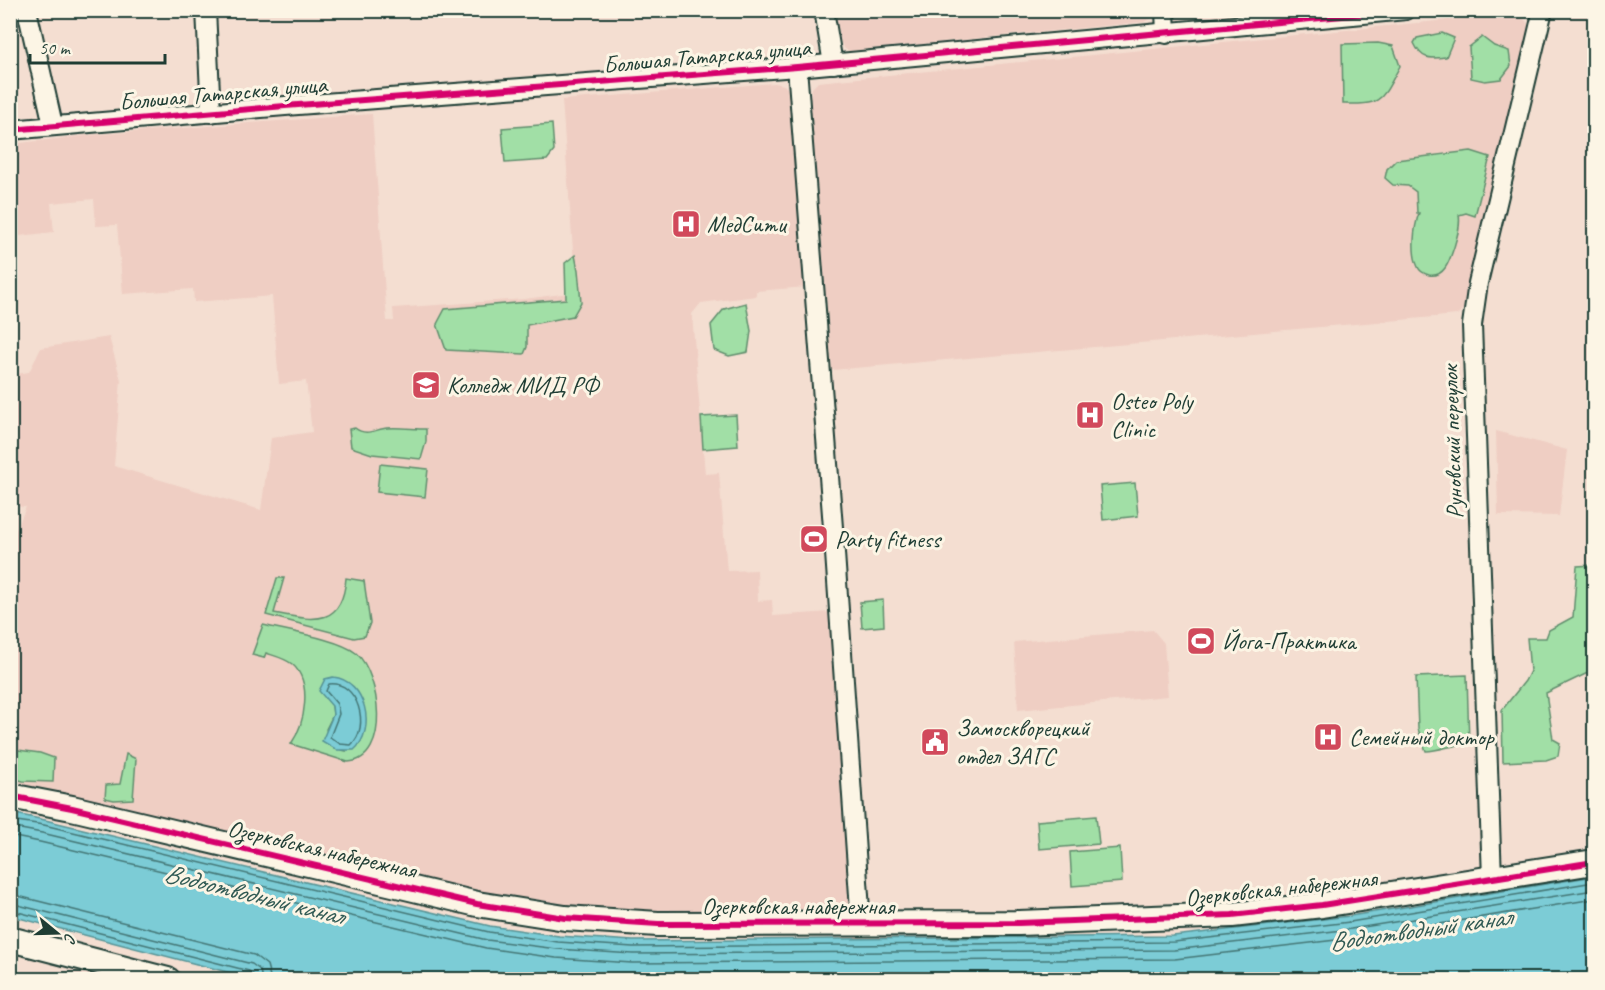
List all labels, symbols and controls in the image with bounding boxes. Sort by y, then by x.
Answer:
scale bar [30,27,165,65]
street label: Большая Татарская улица [602,32,814,80]
text: 50 m [39,37,72,59]
street label: Большая Татарская улица [118,69,330,117]
hospital icon: МедСити [670,208,702,240]
place label: МедСити [707,209,788,239]
street label: Руновский переулок [1434,363,1470,519]
school or university icon: Колледж МИД РФ [410,369,442,401]
place label: Колледж МИД РФ [447,370,601,400]
place label: Osteo Poly Clinic [1111,386,1194,444]
hospital icon: Osteo Poly Clinic [1074,399,1106,431]
sports icon: Party fitness [798,523,830,555]
place label: Party fitness [835,524,943,554]
sports icon: Йога-Практика [1185,625,1217,657]
place label: Йога-Практика [1222,626,1358,656]
place label: Замоскворецкий отдел ЗАГС [956,713,1091,771]
hospital icon: Семейный доктор [1312,721,1344,753]
place label: Семейный доктор [1349,722,1495,752]
public building icon: Замоскворецкий отдел ЗАГС [919,726,951,758]
street label: Озерковская набережная [225,813,421,887]
water label: Водоотводный канал [161,856,351,934]
street label: Озерковская набережная [1184,863,1380,914]
street label: Озерковская набережная [702,891,896,922]
water label: Водоотводный канал [1327,900,1518,959]
north arrow [27,903,87,963]
text: С [59,931,81,947]

